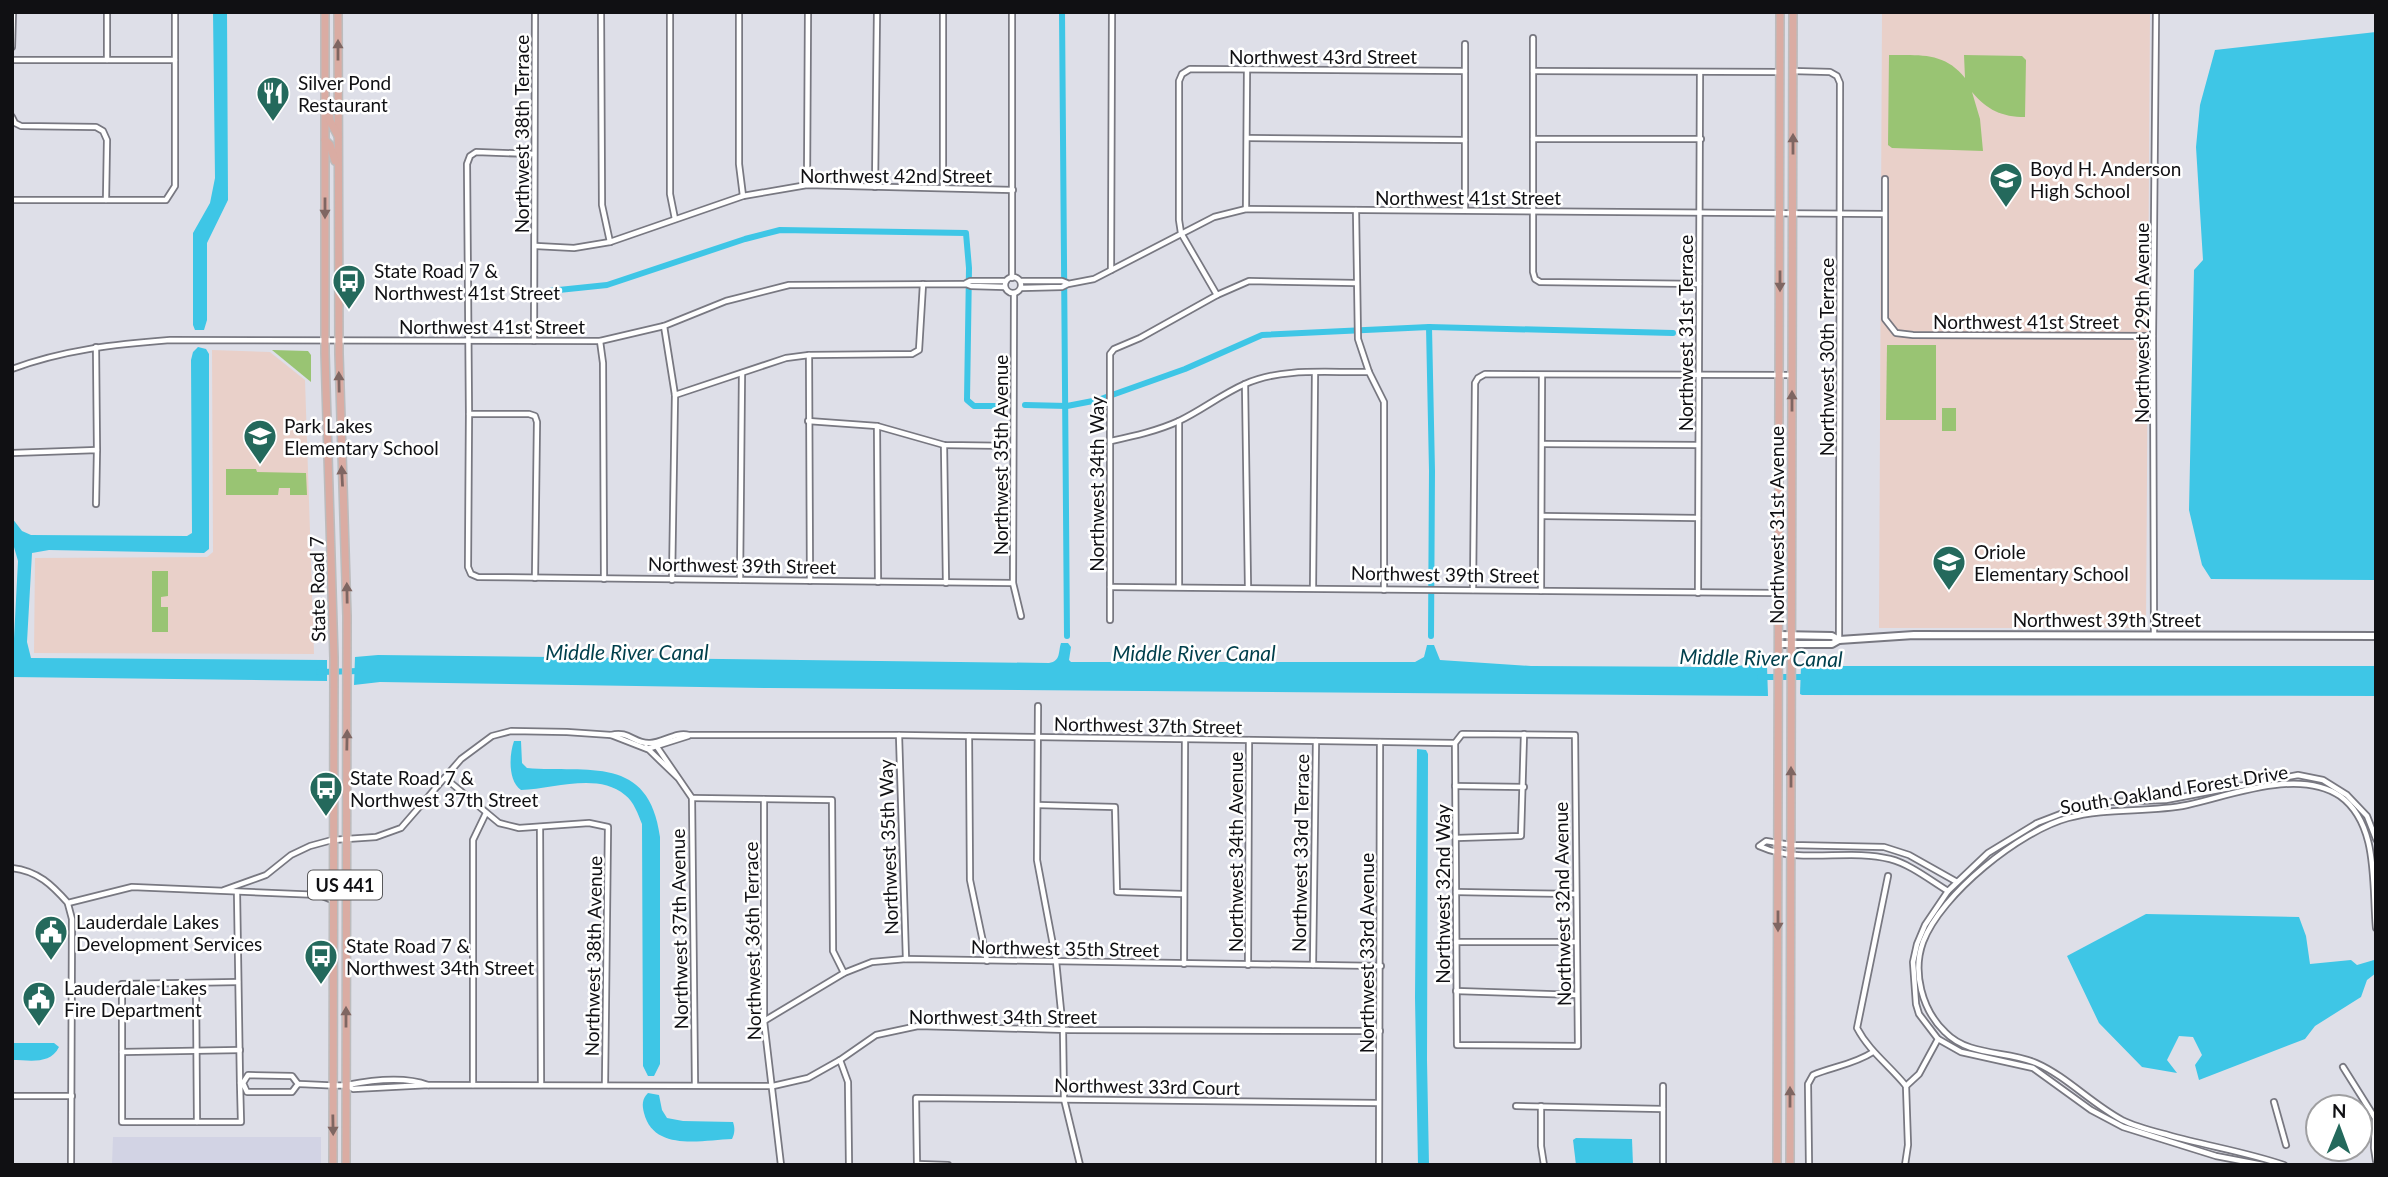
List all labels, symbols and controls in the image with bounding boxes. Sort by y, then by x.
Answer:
street label: Northwest 38th Terrace [510,35,533,233]
one-way arrow [332,38,344,60]
street label: Northwest 43rd Street [1229,45,1417,68]
place label: Silver Pond Restaurant [298,71,391,116]
restaurant icon: Silver Pond Restaurant [254,74,292,123]
one-way arrow [1787,133,1799,155]
place label: Boyd H. Anderson High School [2030,157,2181,202]
school or university icon: Boyd H. Anderson High School [1987,160,2025,209]
street label: Northwest 42nd Street [800,164,992,187]
street label: Northwest 41st Street [1375,186,1561,209]
one-way arrow [319,198,331,220]
street label: Northwest 29th Avenue [2130,223,2153,423]
street label: Northwest 31st Terrace [1674,235,1697,431]
street label: Northwest 30th Terrace [1815,258,1838,456]
place label: State Road 7 & Northwest 41st Street [374,259,560,304]
bus stop icon: State Road 7 & Northwest 41st Street [330,262,368,311]
one-way arrow [1774,270,1786,292]
street label: Northwest 41st Street [1933,310,2119,333]
street label: Northwest 41st Street [399,315,585,338]
street label: Northwest 35th Avenue [989,355,1012,555]
one-way arrow [333,371,345,393]
one-way arrow [1786,390,1798,412]
street label: Northwest 34th Way [1085,396,1108,572]
place label: Park Lakes Elementary School [284,414,439,459]
school or university icon: Park Lakes Elementary School [241,417,279,466]
street label: Northwest 31st Avenue [1765,426,1788,624]
one-way arrow [336,465,347,487]
street label: State Road 7 [305,536,329,642]
place label: Oriole Elementary School [1974,540,2129,585]
school or university icon: Oriole Elementary School [1930,543,1968,592]
street label: Northwest 39th Street [648,552,837,578]
street label: Northwest 39th Street [1351,561,1540,587]
one-way arrow [341,582,353,604]
street label: Northwest 39th Street [2013,608,2201,631]
water label: Middle River Canal [545,639,709,664]
water label: Middle River Canal [1112,640,1276,665]
water label: Middle River Canal [1679,643,1843,671]
street label: Northwest 37th Street [1054,712,1243,738]
one-way arrow [341,729,352,751]
street label: Northwest 34th Avenue [1224,752,1247,952]
street label: Northwest 33rd Terrace [1287,754,1313,952]
street label: Northwest 35th Way [873,759,903,935]
street label: South Oakland Forest Drive [2058,760,2290,818]
place label: State Road 7 & Northwest 37th Street [350,766,539,811]
one-way arrow [1785,766,1797,788]
bus stop icon: State Road 7 & Northwest 37th Street [307,769,345,818]
street label: Northwest 32nd Avenue [1549,802,1575,1006]
street label: Northwest 32nd Way [1431,804,1454,984]
street label: Northwest 37th Avenue [666,829,692,1029]
street label: Northwest 36th Terrace [739,841,765,1041]
street label: Northwest 33rd Avenue [1355,853,1378,1053]
street label: Northwest 38th Avenue [580,856,606,1056]
road number: US 441 [308,870,382,900]
place label: Lauderdale Lakes Development Services [76,910,262,955]
one-way arrow [1772,910,1784,932]
public building icon: Lauderdale Lakes Development Services [32,913,70,962]
place label: State Road 7 & Northwest 34th Street [346,934,535,979]
street label: Northwest 35th Street [971,935,1160,961]
bus stop icon: State Road 7 & Northwest 34th Street [302,937,340,986]
place label: Lauderdale Lakes Fire Department [64,976,207,1021]
public building icon: Lauderdale Lakes Fire Department [20,979,58,1028]
one-way arrow [340,1005,352,1027]
street label: Northwest 34th Street [909,1005,1097,1028]
street label: Northwest 33rd Court [1054,1073,1240,1099]
one-way arrow [1784,1085,1796,1107]
north arrow [2304,1093,2374,1163]
text: N [2332,1099,2347,1122]
one-way arrow [327,1114,339,1136]

